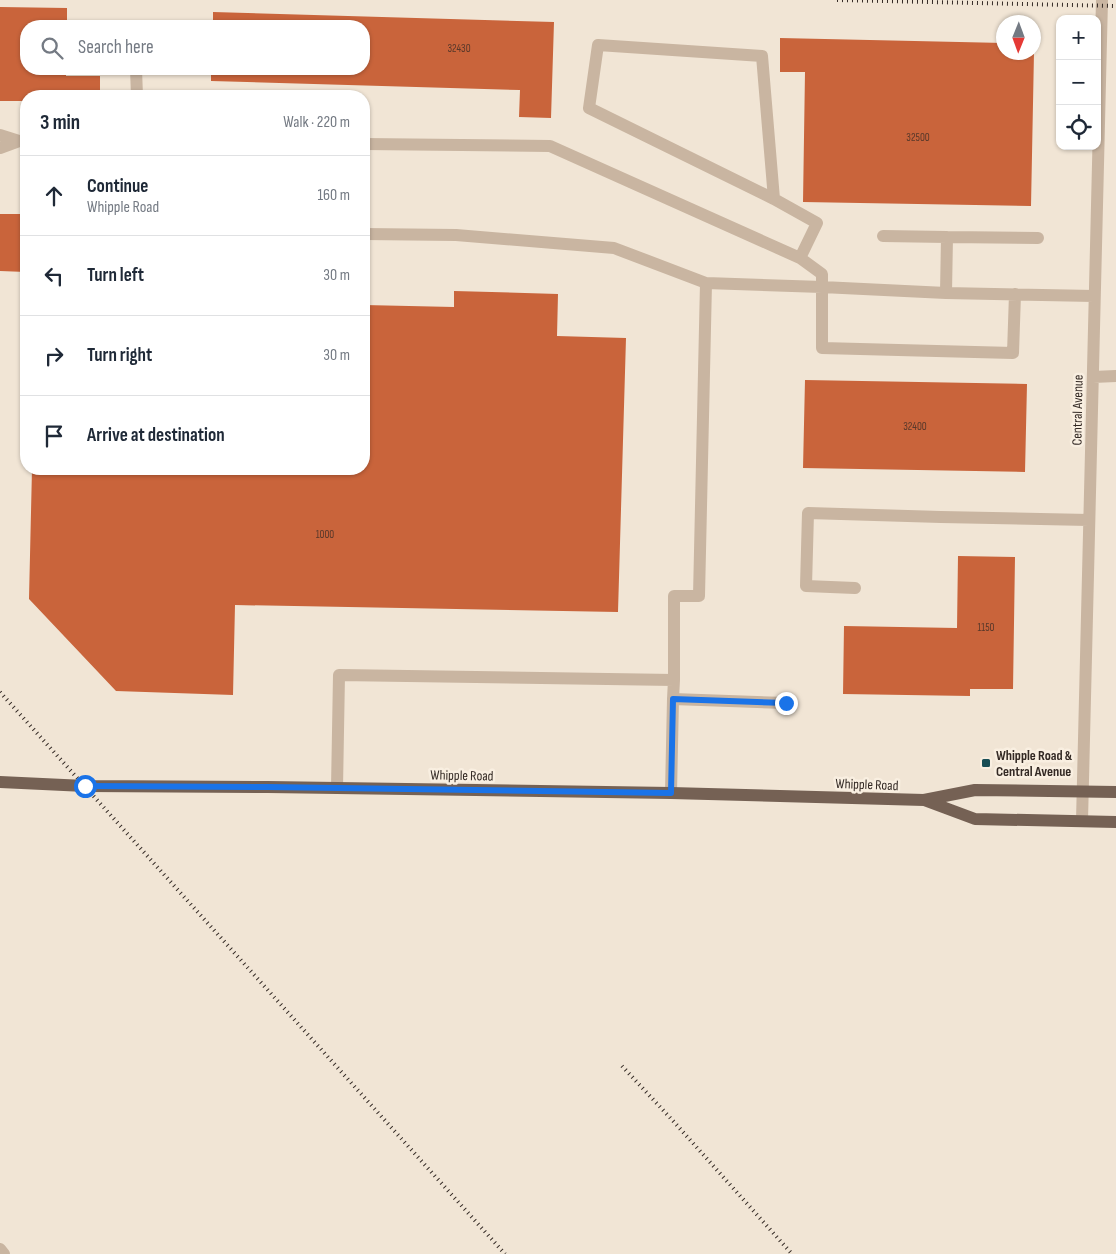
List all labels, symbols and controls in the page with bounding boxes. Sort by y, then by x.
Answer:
north arrow [996,15,1041,60]
map controls [1056,15,1101,150]
button: + [1056,15,1101,60]
search box [20,20,370,75]
icon: search [38,34,66,62]
text: Search here [78,36,154,59]
house number: 32430 [447,42,471,55]
button: − [1056,60,1101,105]
button: locate [1056,105,1101,150]
text: 3 min [40,110,80,135]
text: Walk · 220 m [283,113,350,132]
house number: 32500 [906,131,930,144]
text: Continue [87,175,148,198]
icon: ahead [40,182,68,210]
text: 160 m [317,186,350,205]
text: Whipple Road [87,198,159,217]
icon: left [40,262,68,290]
text: Turn left [87,264,144,287]
text: 30 m [323,266,350,285]
icon: right [40,342,68,370]
text: Turn right [87,344,152,367]
text: 30 m [323,346,350,365]
street label: Central Avenue [1068,374,1087,446]
house number: 32400 [903,420,927,433]
icon: arrive [40,422,68,450]
text: Arrive at destination [87,424,225,447]
house number: 1000 [316,528,334,541]
house number: 1150 [977,621,995,634]
route end [775,692,798,715]
place label: Whipple Road & Central Avenue [996,747,1073,780]
marker: Whipple Road & Central Avenue [980,757,992,769]
street label: Whipple Road [430,766,494,785]
route start [74,775,97,798]
street label: Whipple Road [835,775,899,794]

